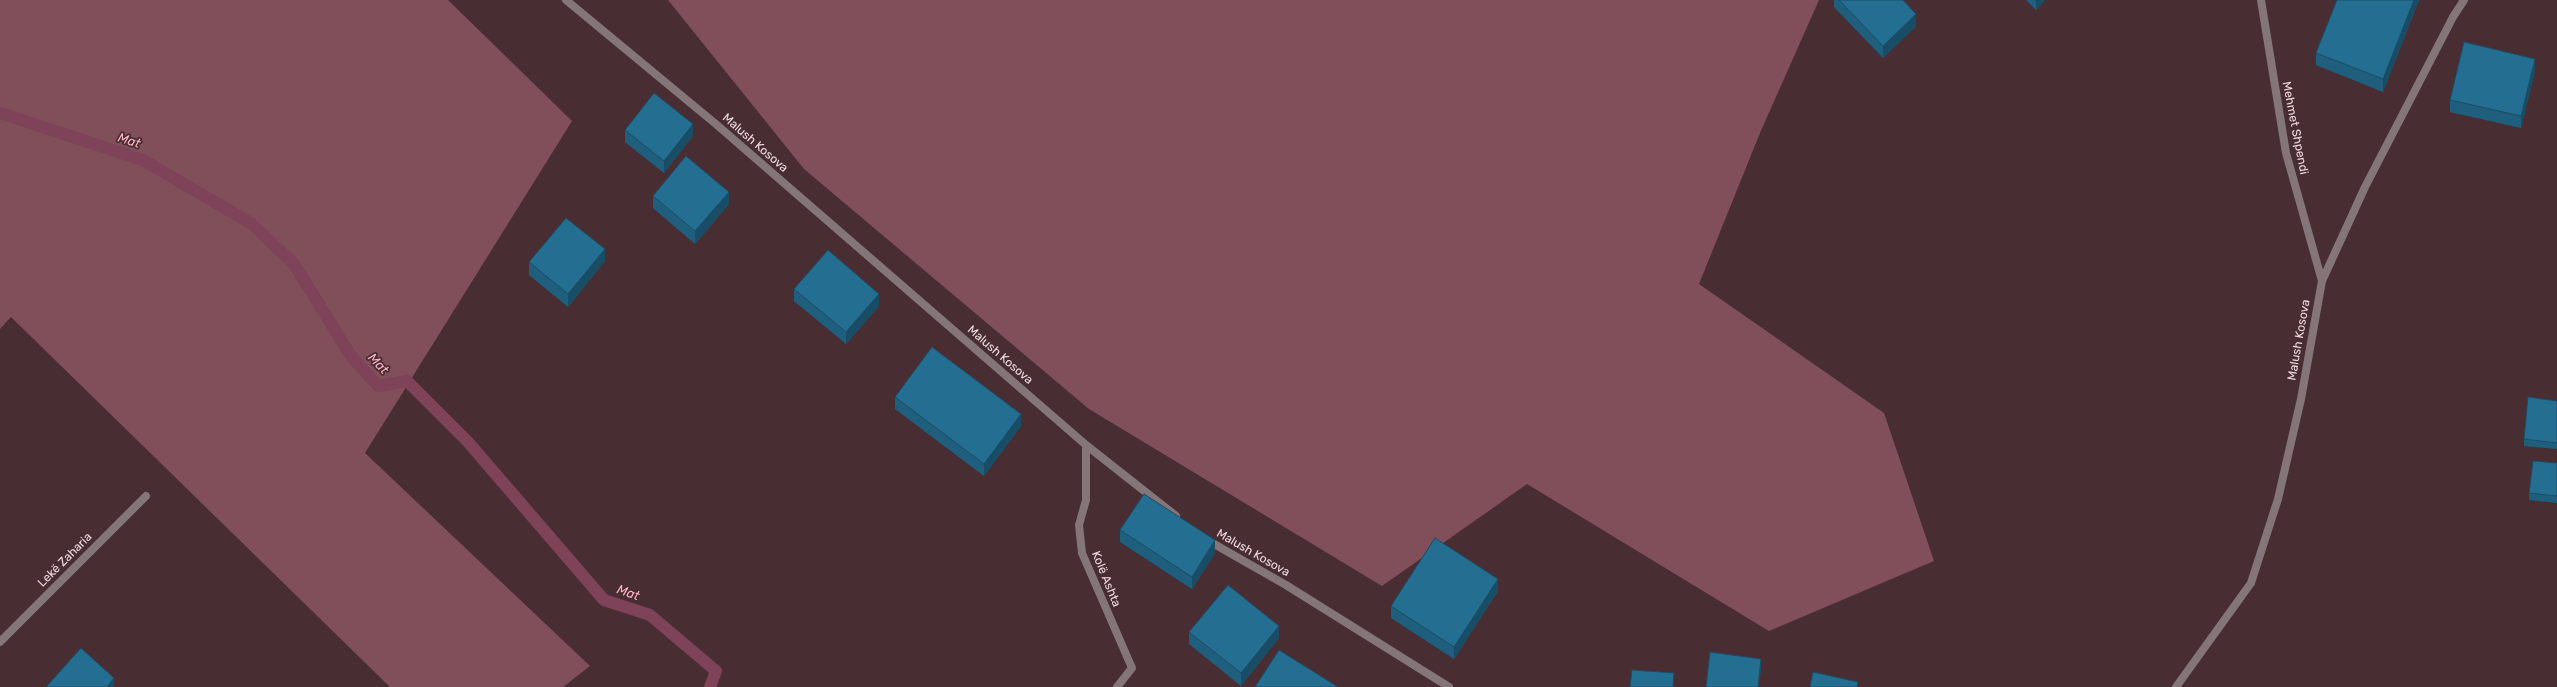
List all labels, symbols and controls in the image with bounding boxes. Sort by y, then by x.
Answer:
street label: Mehmet Shpendi [2279,80,2311,176]
street label: Malush Kosova [719,111,791,175]
water label: Mat [116,130,142,152]
street label: Malush Kosova [2285,298,2313,382]
street label: Malush Kosova [964,323,1036,387]
water label: Mat [364,350,392,378]
street label: Malush Kosova [1214,526,1292,580]
street label: Lekë Zaharia [35,530,95,590]
street label: Kolë Ashta [1088,549,1124,609]
water label: Mat [615,582,641,604]

